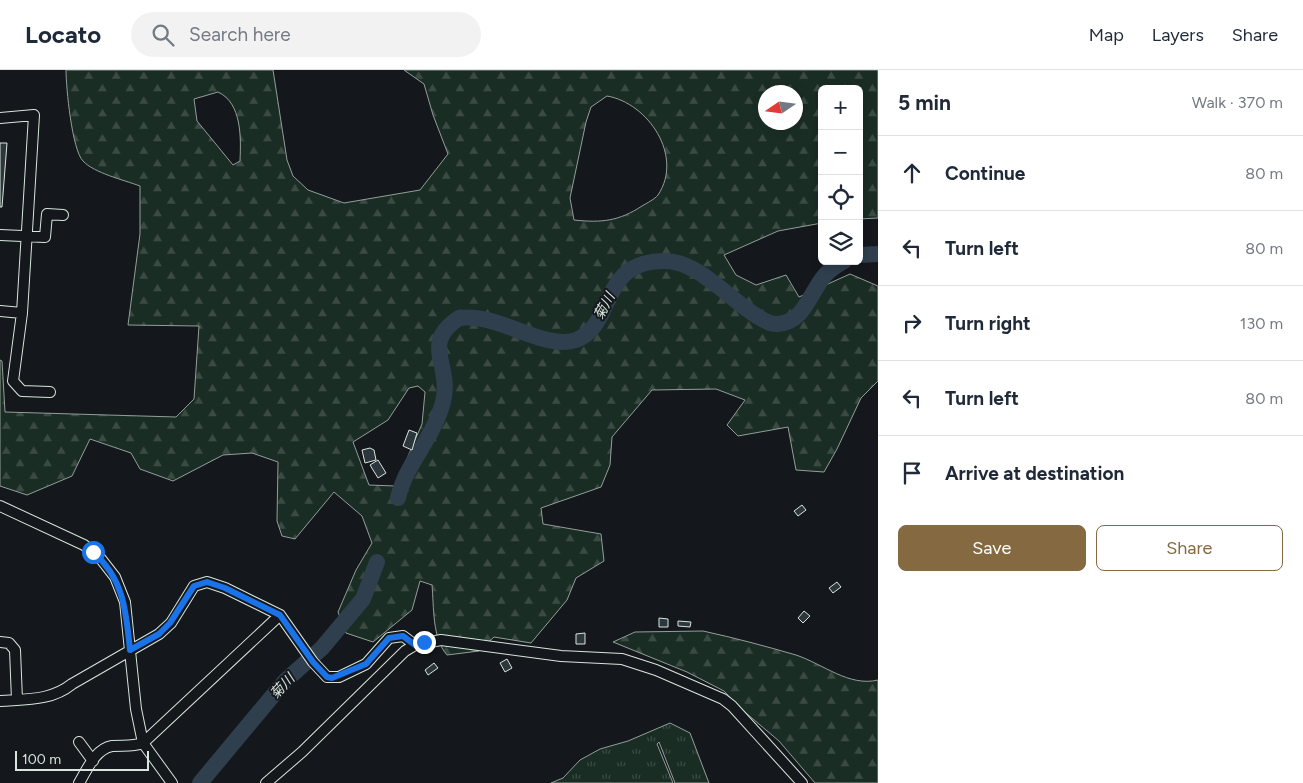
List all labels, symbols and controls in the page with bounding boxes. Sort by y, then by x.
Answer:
search box [131,12,481,57]
text: Locato [25,20,101,49]
icon: search [149,21,177,49]
text: Search here [189,23,291,46]
text: Map [1089,24,1124,46]
text: Layers [1152,24,1204,46]
text: Share [1232,24,1278,46]
north arrow [758,85,803,130]
map controls [818,85,863,265]
button: + [818,85,863,130]
text: 5 min [898,90,951,115]
text: Walk · 370 m [1192,93,1283,112]
button: − [818,130,863,175]
icon: ahead [898,159,926,187]
text: Continue [945,162,1025,185]
text: 80 m [1245,164,1283,183]
button: locate [818,175,863,220]
button: layers [818,220,863,265]
icon: left [898,234,926,262]
text: Turn left [945,237,1019,260]
text: 80 m [1245,239,1283,258]
water label: 菊川 [590,288,620,323]
icon: right [898,309,926,337]
text: Turn right [945,312,1031,335]
text: 130 m [1240,314,1283,333]
icon: left [898,384,926,412]
text: Turn left [945,387,1019,410]
text: 80 m [1245,389,1283,408]
icon: arrive [898,459,926,487]
text: Arrive at destination [945,462,1124,485]
button: Save [898,525,1086,571]
button: Share [1096,525,1283,571]
route start [82,541,105,564]
route end [413,631,436,654]
water label: 菊川 [267,669,299,702]
scale bar [15,748,149,771]
text: 100 m [22,751,61,768]

